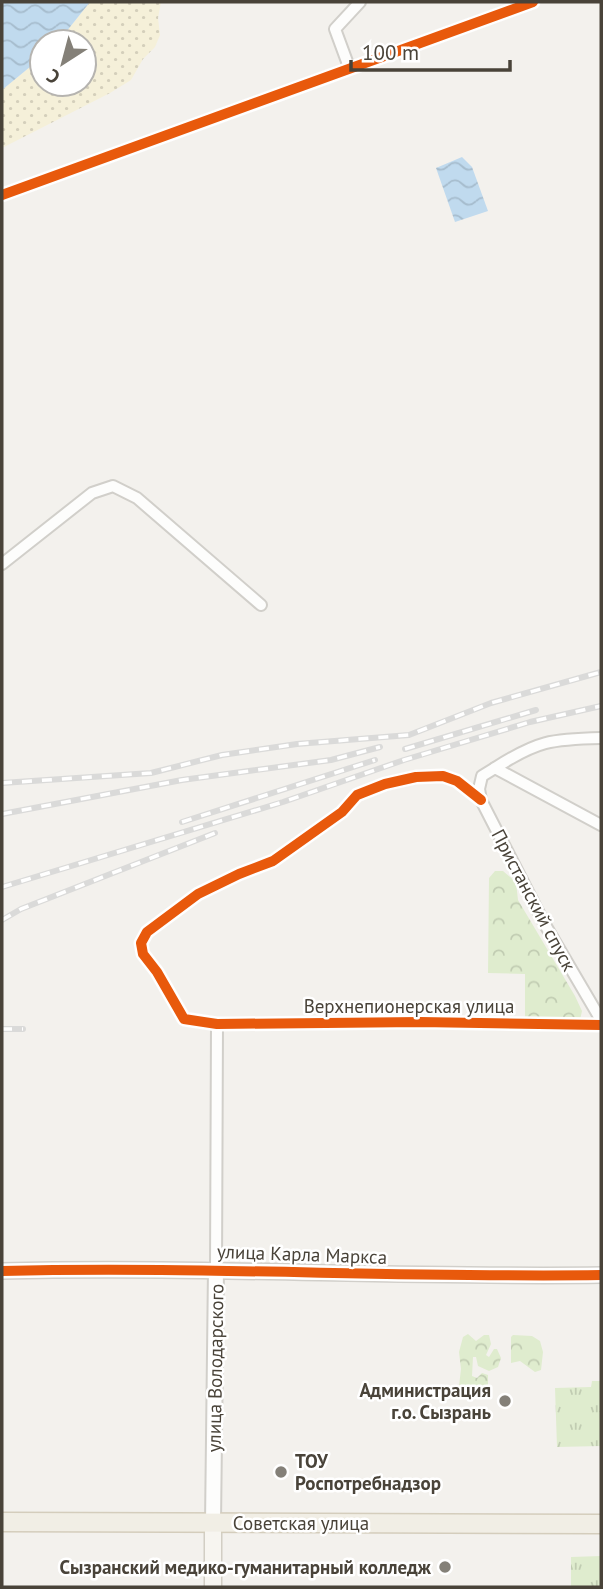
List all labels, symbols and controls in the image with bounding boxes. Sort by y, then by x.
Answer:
north arrow [28,28,98,98]
scale bar [351,28,510,72]
text: 100 m [362,39,419,66]
text: С [41,64,64,90]
street label: Пристанский спуск [486,825,582,975]
street label: Верхнепионерская улица [304,994,514,1018]
street label: улица Карла Маркса [217,1239,387,1269]
street label: улица Володарского [202,1283,228,1453]
place label: Администрация г.о. Сызрань [359,1378,491,1424]
marker: Администрация г.о. Сызрань [497,1393,513,1409]
place label: ТОУ Роспотребнадзор [295,1449,441,1495]
marker: ТОУ Роспотребнадзор [273,1464,289,1480]
street label: Советская улица [233,1511,369,1535]
place label: Сызранский медико-гуманитарный колледж [59,1555,432,1579]
marker: Сызранский медико-гуманитарный колледж [437,1559,453,1575]

